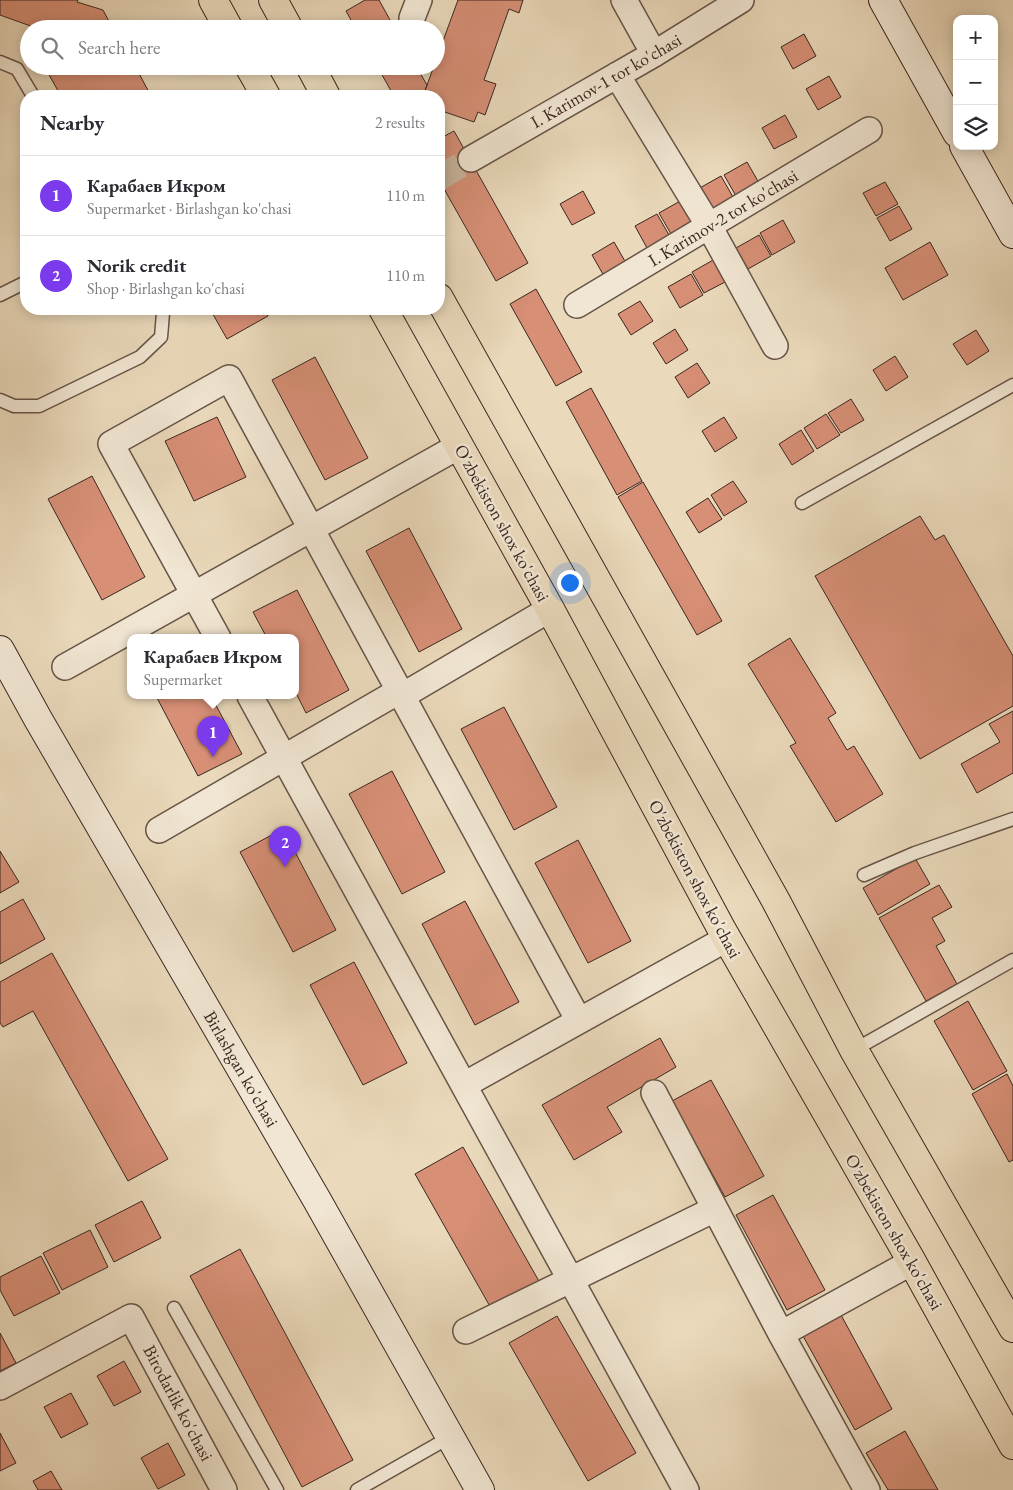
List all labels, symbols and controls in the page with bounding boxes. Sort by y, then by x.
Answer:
map controls [953,15,998,150]
button: + [953,15,998,60]
search box [20,20,445,75]
street label: I. Karimov-1 tor ko'chasi [526,28,686,133]
icon: search [38,34,66,62]
text: Search here [78,35,160,60]
button: − [953,60,998,105]
button: layers [953,105,998,150]
text: Nearby [40,109,104,136]
text: 2 results [375,112,425,133]
street label: I. Karimov-2 tor ko'chasi [644,163,802,271]
text: Карабаев Икром [87,173,226,198]
text: 1 [52,185,60,206]
text: 110 m [386,185,425,206]
text: Supermarket · Birlashgan ko'chasi [87,198,291,219]
text: Norik credit [87,253,186,278]
text: 2 [52,265,60,286]
text: 110 m [386,265,425,286]
text: Shop · Birlashgan ko'chasi [87,278,245,299]
street label: O'zbekiston shox ko'chasi [450,440,556,606]
your location [557,570,583,596]
popup [127,634,299,699]
text: Карабаев Икром [144,644,282,669]
text: Supermarket [144,669,222,690]
pin: 1 [197,716,229,757]
street label: O'zbekiston shox ko'chasi [644,795,747,963]
pin: 2 [269,826,301,867]
street label: Birlashgan ko'chasi [199,1006,284,1132]
street label: O'zbekiston shox ko'chasi [840,1150,949,1314]
street label: Birodarlik ko'chasi [138,1341,219,1465]

